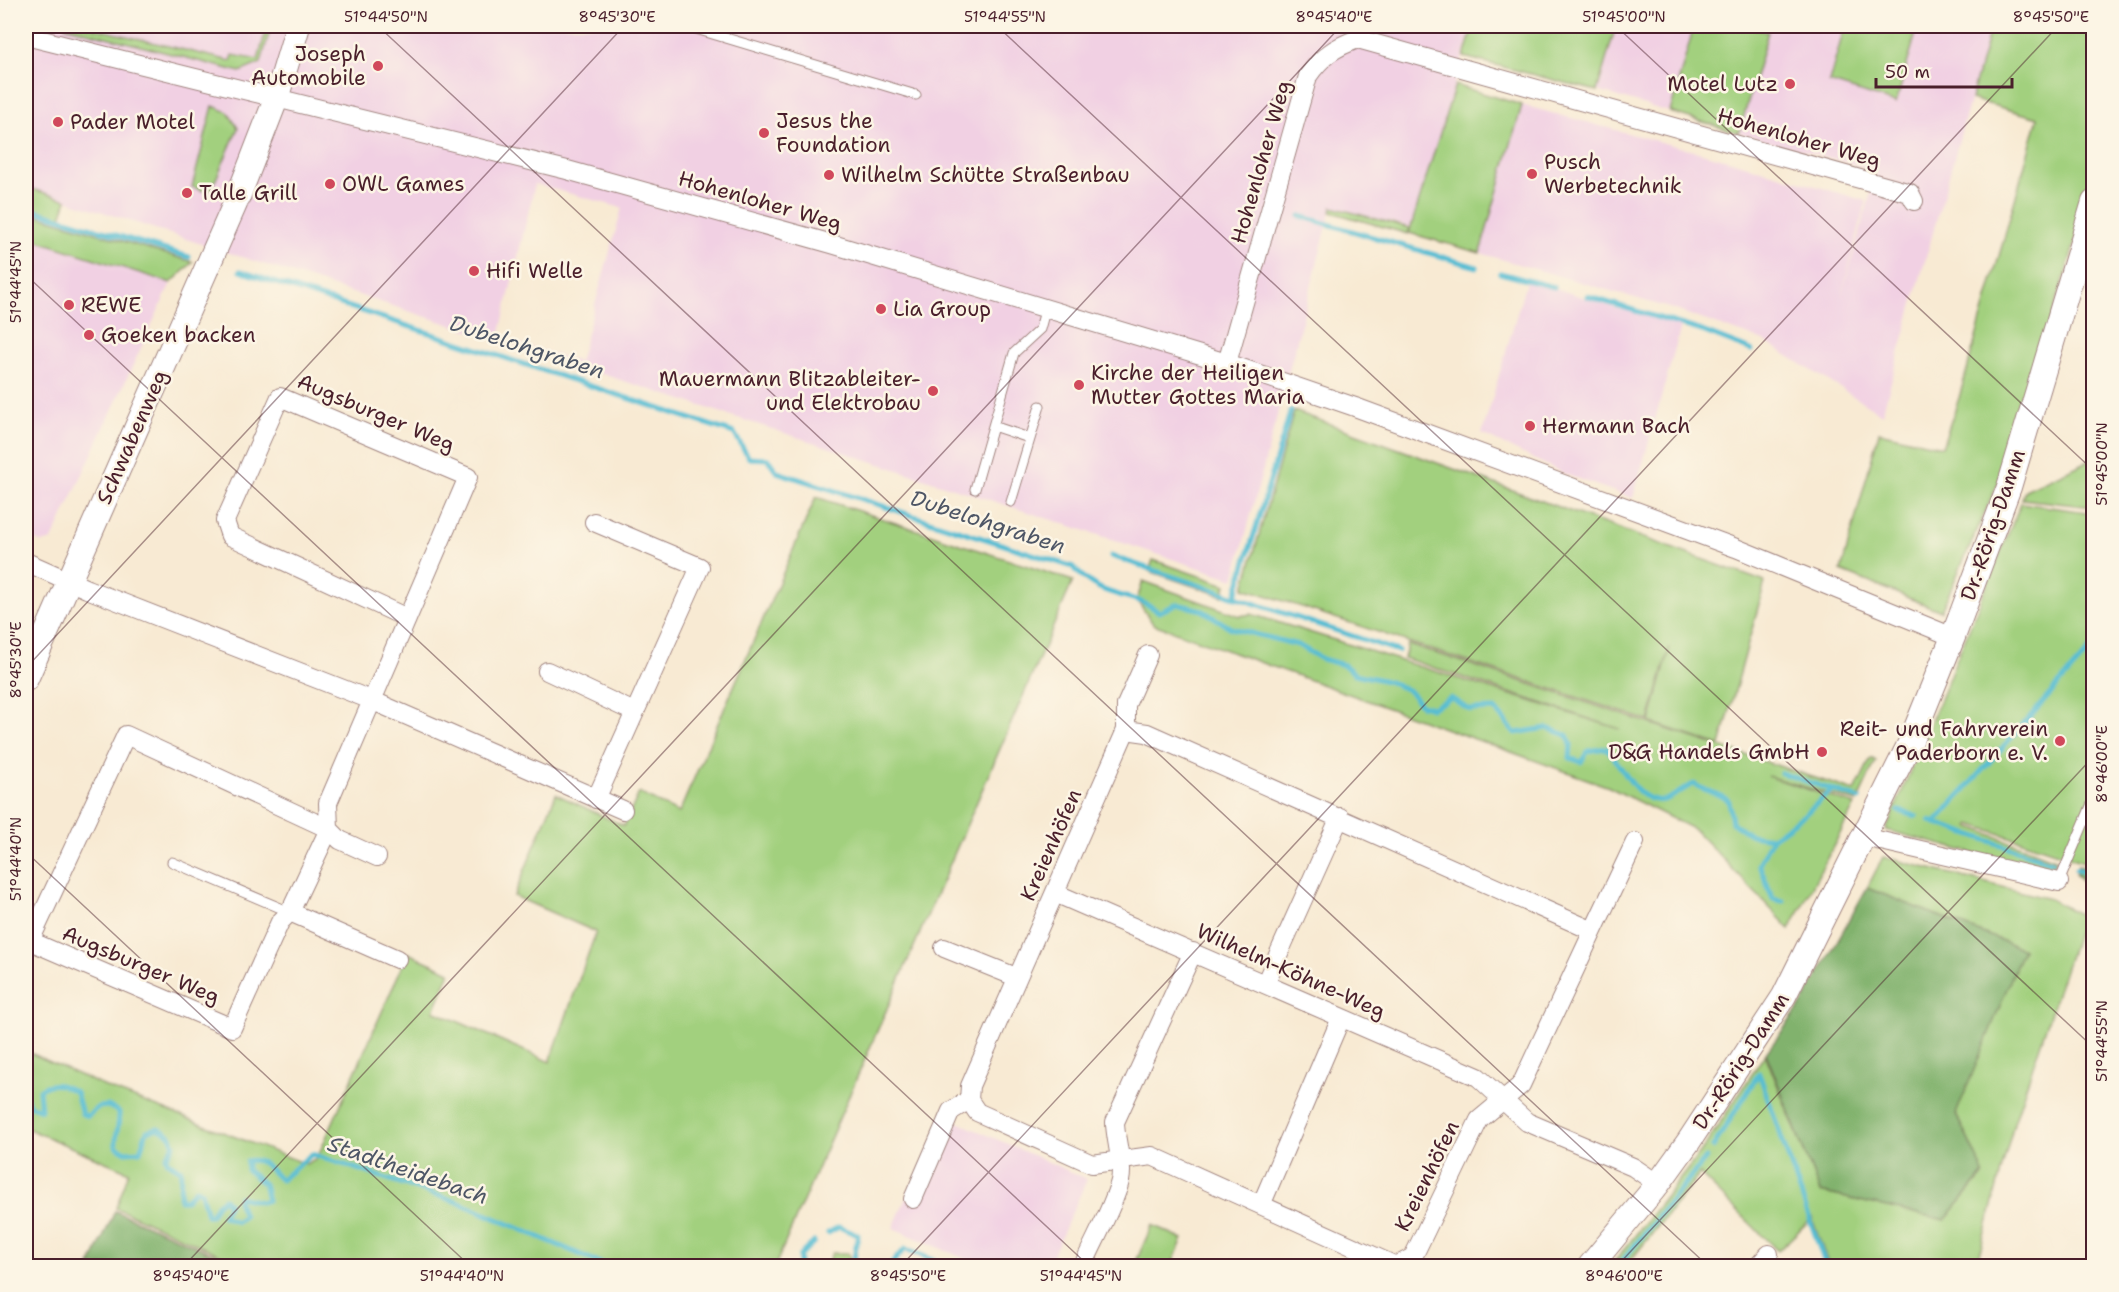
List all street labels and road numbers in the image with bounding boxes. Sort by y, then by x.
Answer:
street label: Hohenloher Weg [1224,77,1298,247]
street label: Hohenloher Weg [1714,101,1884,175]
street label: Hohenloher Weg [675,164,845,238]
street label: Schwabenweg [90,365,174,509]
street label: Augsburger Weg [293,367,459,459]
street label: Dr.-Rörig-Damm [1954,446,2032,604]
street label: Kreienhöfen [1014,784,1088,905]
street label: Wilhelm-Köhne-Weg [1192,917,1390,1025]
street label: Augsburger Weg [58,919,224,1011]
street label: Dr.-Rörig-Damm [1686,987,1796,1135]
street label: Kreienhöfen [1388,1116,1466,1236]

